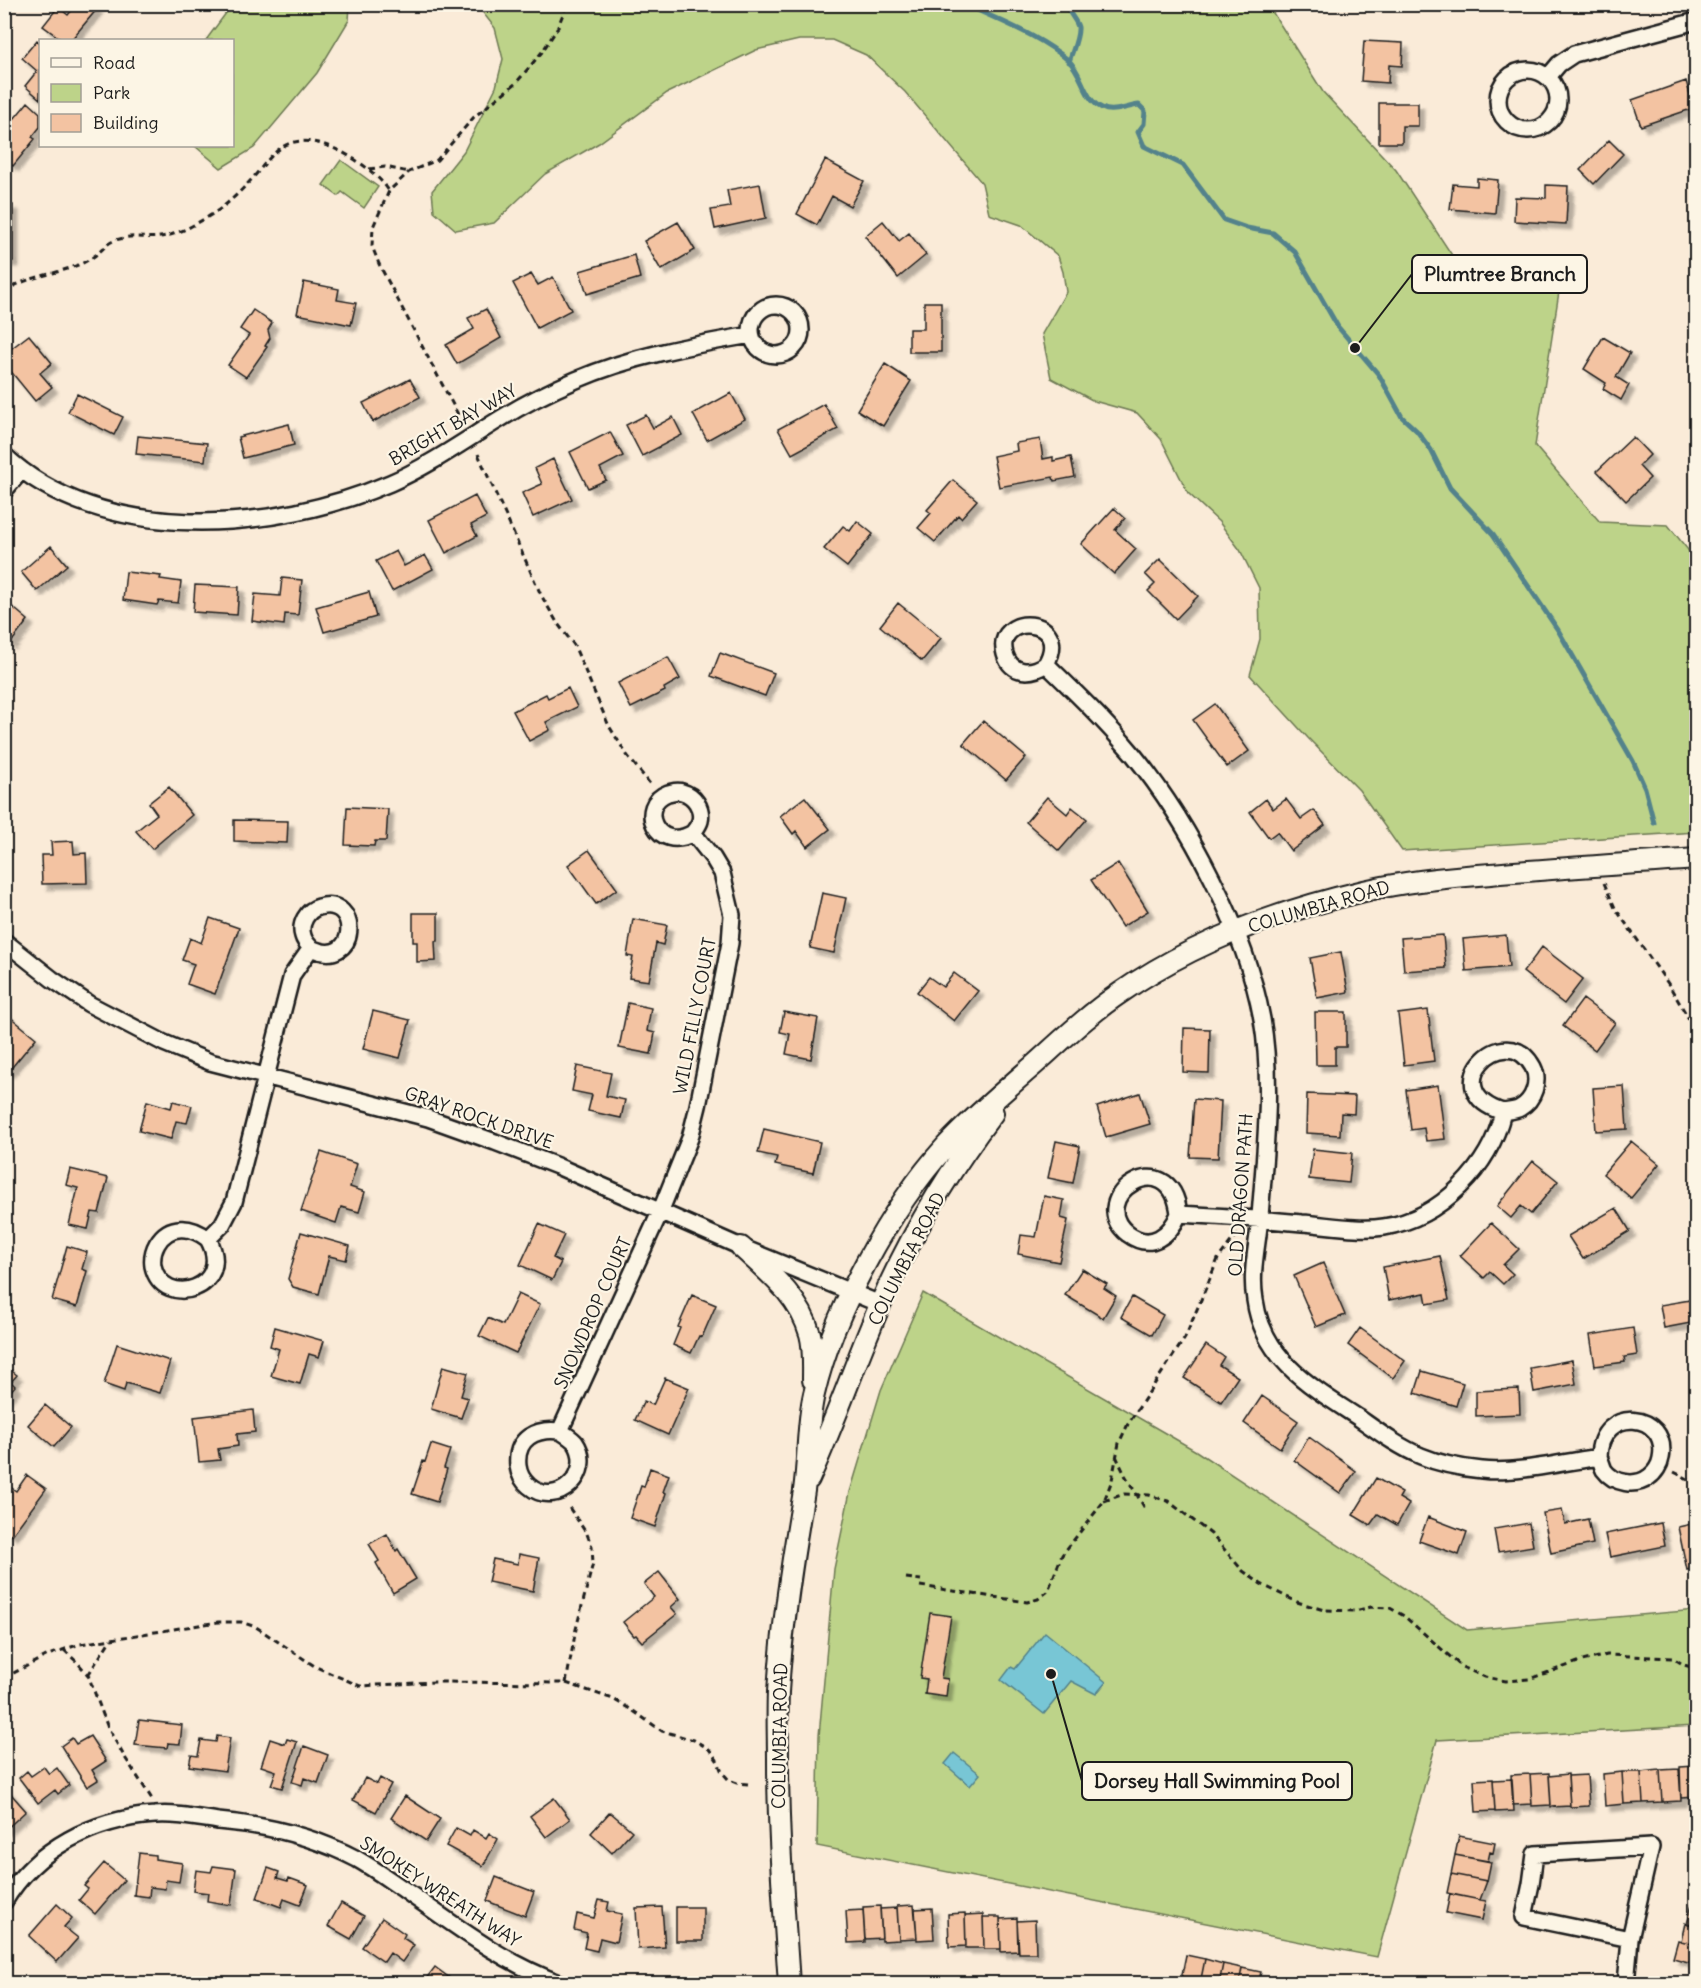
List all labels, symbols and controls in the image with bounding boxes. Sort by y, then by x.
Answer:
legend [39,39,234,147]
text: Road [93,51,136,74]
text: Park [93,81,130,104]
text: Building [93,111,158,134]
callout: Plumtree Branch [1412,255,1587,293]
text: Plumtree Branch [1424,261,1576,286]
street label: BRIGHT BAY WAY [385,379,521,471]
street label: COLUMBIA ROAD [1245,875,1392,938]
street label: WILD FILLY COURT [668,935,721,1096]
street label: GRAY ROCK DRIVE [402,1081,557,1154]
street label: OLD DRAGON PATH [1223,1113,1258,1277]
street label: COLUMBIA ROAD [863,1188,950,1329]
street label: SNOWDROP COURT [549,1233,636,1392]
street label: COLUMBIA ROAD [767,1663,792,1809]
callout: Dorsey Hall Swimming Pool [1082,1762,1352,1800]
text: Dorsey Hall Swimming Pool [1094,1768,1340,1793]
street label: SMOKEY WREATH WAY [356,1831,525,1952]

